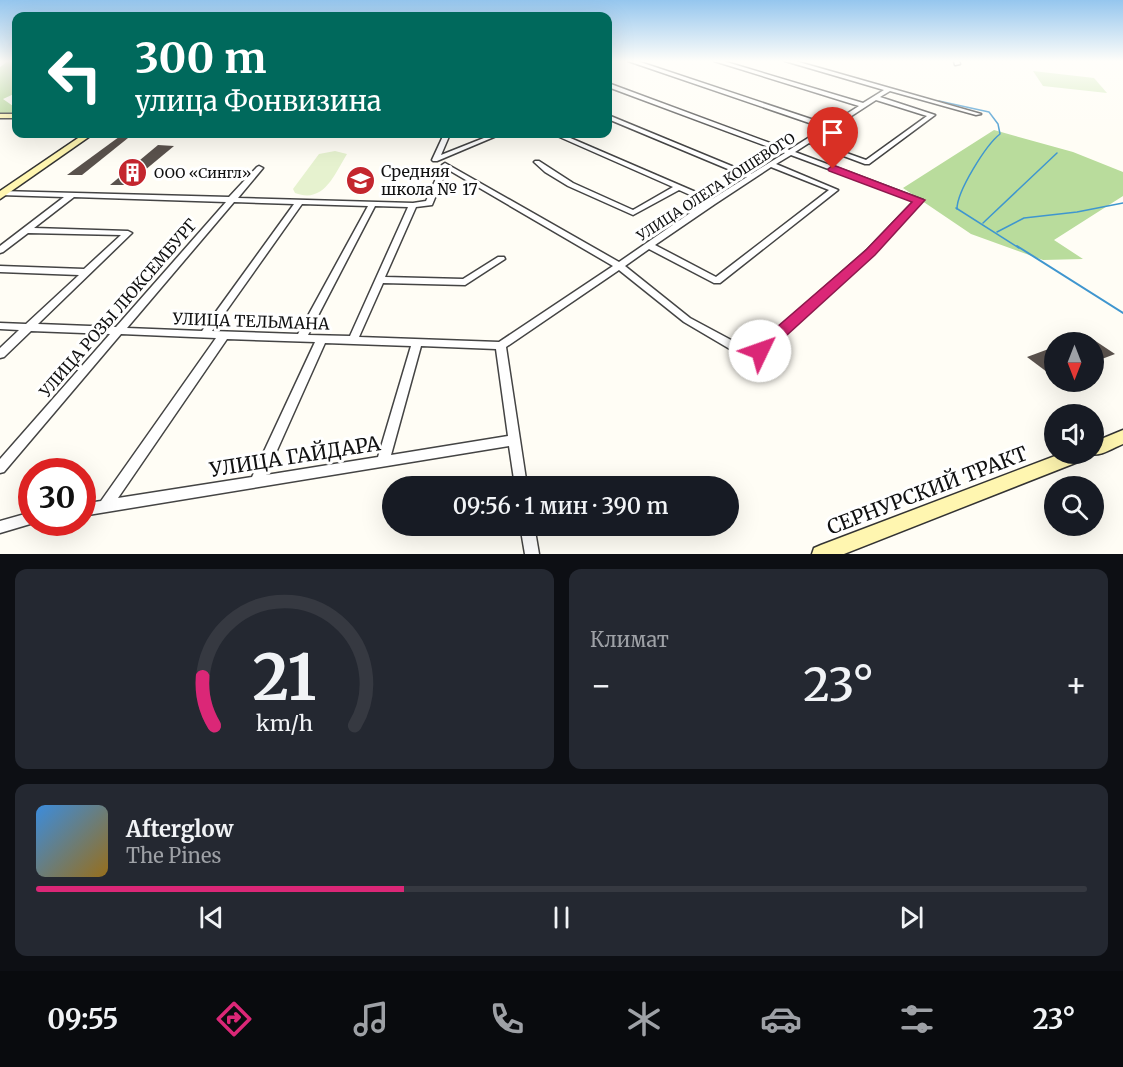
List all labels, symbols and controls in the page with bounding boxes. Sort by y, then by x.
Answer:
text: 300 m [135,32,267,84]
icon: left [36,36,114,114]
text: улица Фонвизина [135,84,381,118]
pin [807,107,858,169]
icon: arrive [816,116,849,149]
street label: УЛИЦА ОЛЕГА КОШЕВОГО [633,129,799,246]
building icon: ООО «Сингл» [117,157,149,189]
place label: Средняя школа № 17 [381,161,478,199]
place label: ООО «Сингл» [154,164,251,182]
school or university icon: Средняя школа № 17 [344,164,376,196]
street label: УЛИЦА РОЗЫ ЛЮКСЕМБУРГ [35,215,201,402]
street label: УЛИЦА ТЕЛЬМАНА [171,308,330,334]
position arrow [728,319,792,383]
north arrow [1044,332,1104,392]
map controls [1044,332,1104,536]
button: sound [1044,404,1104,464]
street label: УЛИЦА ГАЙДАРА [207,429,383,482]
street label: СЕРНУРСКИЙ ТРАКТ [823,439,1031,540]
speed limit sign: 30 [18,458,96,536]
button: search [1044,476,1104,536]
text: 09:56 · 1 мин · 390 m [453,492,668,520]
text: Климат [590,627,669,652]
text: 21 [253,639,316,717]
text: 23° [803,657,874,713]
text: − [590,665,612,706]
text: + [1065,665,1087,706]
text: km/h [256,710,313,737]
text: Afterglow [126,815,233,843]
text: The Pines [126,843,221,868]
icon: previous [195,901,228,934]
icon: pause [545,901,578,934]
icon: next [895,901,928,934]
icon: directions [213,998,255,1040]
icon: music [350,998,392,1040]
icon: phone [486,998,528,1040]
icon: climate [623,998,665,1040]
icon: car [760,998,802,1040]
icon: filters [896,998,938,1040]
text: 09:55 [47,1002,118,1036]
text: 23° [1033,1002,1076,1036]

